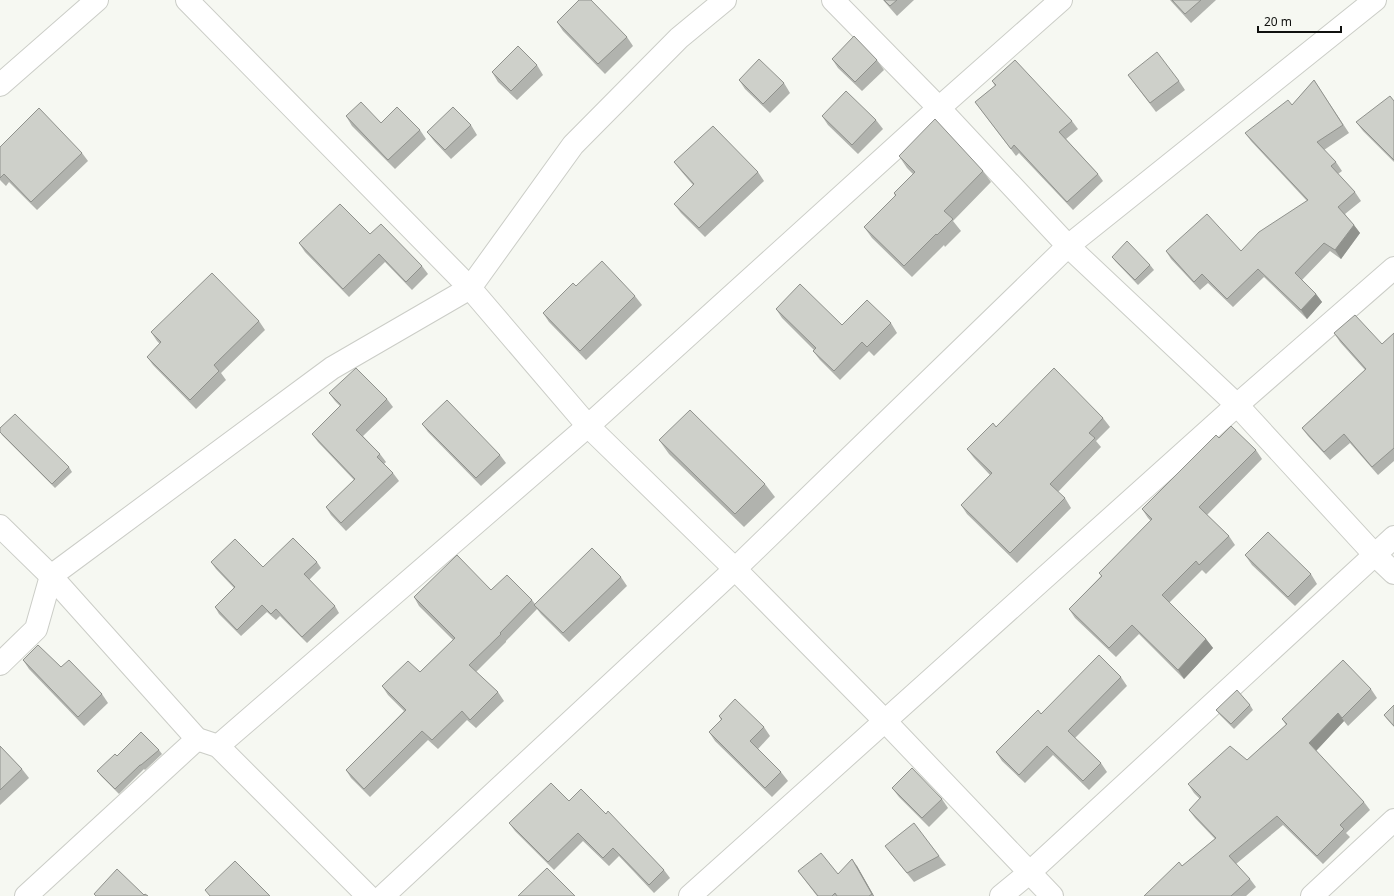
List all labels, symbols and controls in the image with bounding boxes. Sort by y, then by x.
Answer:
scale bar [1258,8,1341,34]
text: 20 m [1264,13,1292,30]

